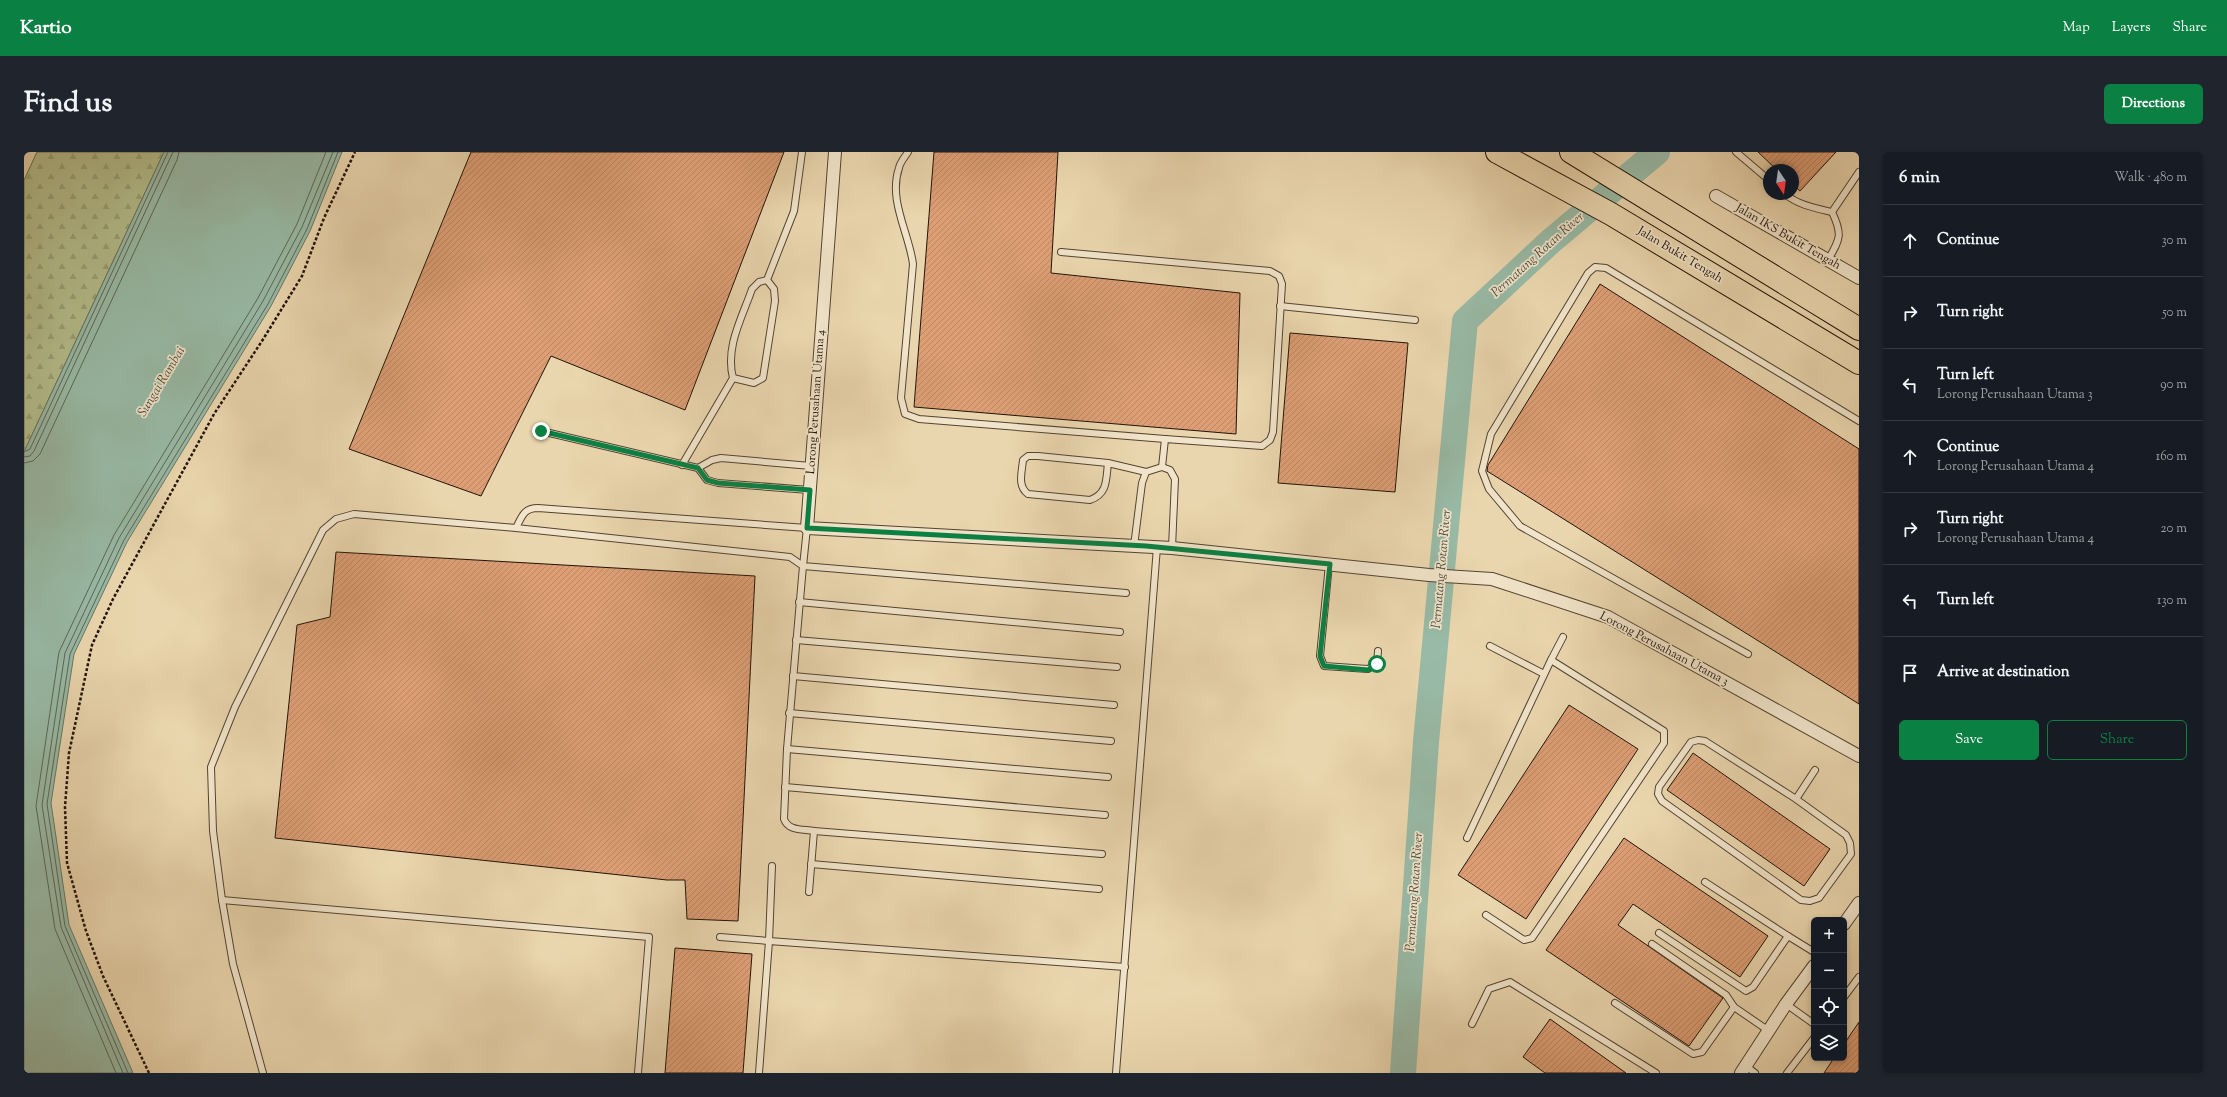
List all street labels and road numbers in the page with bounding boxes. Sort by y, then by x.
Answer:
street label: Jalan IKS Bukit Tengah [1731,199,1844,275]
street label: Jalan Bukit Tengah [1633,222,1726,288]
street label: Lorong Perusahaan Utama 4 [802,329,830,475]
street label: Lorong Perusahaan Utama 3 [1596,607,1732,691]

